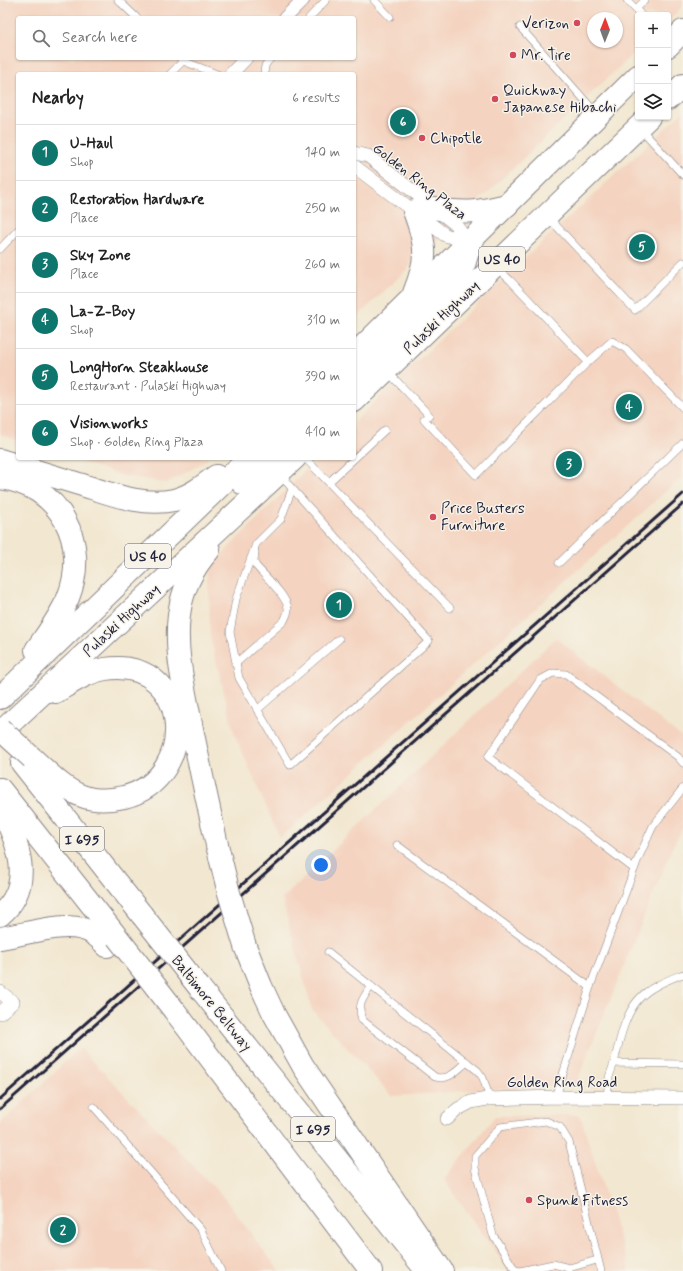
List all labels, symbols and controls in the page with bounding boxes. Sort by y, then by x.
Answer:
north arrow [587,12,623,48]
map controls [635,12,671,120]
button: + [635,12,671,48]
place label: Verizon [522,14,569,34]
search box [16,16,356,60]
marker: Verizon [572,18,582,28]
icon: search [30,27,52,49]
text: Search here [62,28,138,48]
place label: Mr. Tire [521,46,571,66]
button: − [635,48,671,84]
marker: Mr. Tire [508,50,518,60]
place label: Quickway Japanese Hibachi [503,81,616,118]
button: layers [635,84,671,120]
text: Nearby [32,87,84,109]
text: 6 results [292,90,340,107]
marker: Quickway Japanese Hibachi [490,94,500,104]
pin: 6 [390,107,416,137]
place label: Chipotle [430,129,482,149]
marker: Chipotle [417,133,427,143]
text: U-Haul [70,134,113,154]
street label: Golden Ring Plaza [368,139,471,225]
text: 1 [42,144,48,161]
text: 140 m [305,144,340,161]
text: Shop [70,154,94,171]
text: Restoration Hardware [70,190,204,210]
text: 2 [42,200,48,217]
text: 250 m [305,200,340,217]
text: Place [70,210,99,227]
pin: 5 [629,232,655,262]
text: Sky Zone [70,246,131,266]
road number: US 40 [479,247,525,271]
text: 3 [42,256,48,273]
text: 260 m [305,256,340,273]
text: Place [70,266,99,283]
street label: Pulaski Highway [399,276,485,360]
text: La-Z-Boy [70,302,135,322]
text: 4 [41,312,49,329]
text: 310 m [307,312,340,329]
text: Shop [70,322,94,339]
text: LongHorn Steakhouse [70,358,209,378]
text: 5 [41,368,49,385]
text: 390 m [305,368,340,385]
text: Restaurant · Pulaski Highway [70,378,226,395]
pin: 4 [616,392,642,422]
text: Visionworks [70,414,148,434]
text: 6 [42,424,48,441]
text: 410 m [305,424,340,441]
text: Shop · Golden Ring Plaza [70,434,203,451]
pin: 3 [556,449,582,479]
place label: Price Busters Furniture [441,499,525,536]
marker: Price Busters Furniture [428,512,438,522]
road number: US 40 [125,544,171,568]
street label: Pulaski Highway [79,580,165,662]
pin: 1 [326,590,352,620]
road number: I 695 [60,827,104,851]
your location [311,855,331,875]
street label: Baltimore Beltway [166,951,256,1056]
street label: Golden Ring Road [507,1073,617,1093]
road number: I 695 [291,1117,335,1141]
place label: Spunk Fitness [537,1191,628,1211]
marker: Spunk Fitness [524,1195,534,1205]
pin: 2 [50,1215,76,1245]

